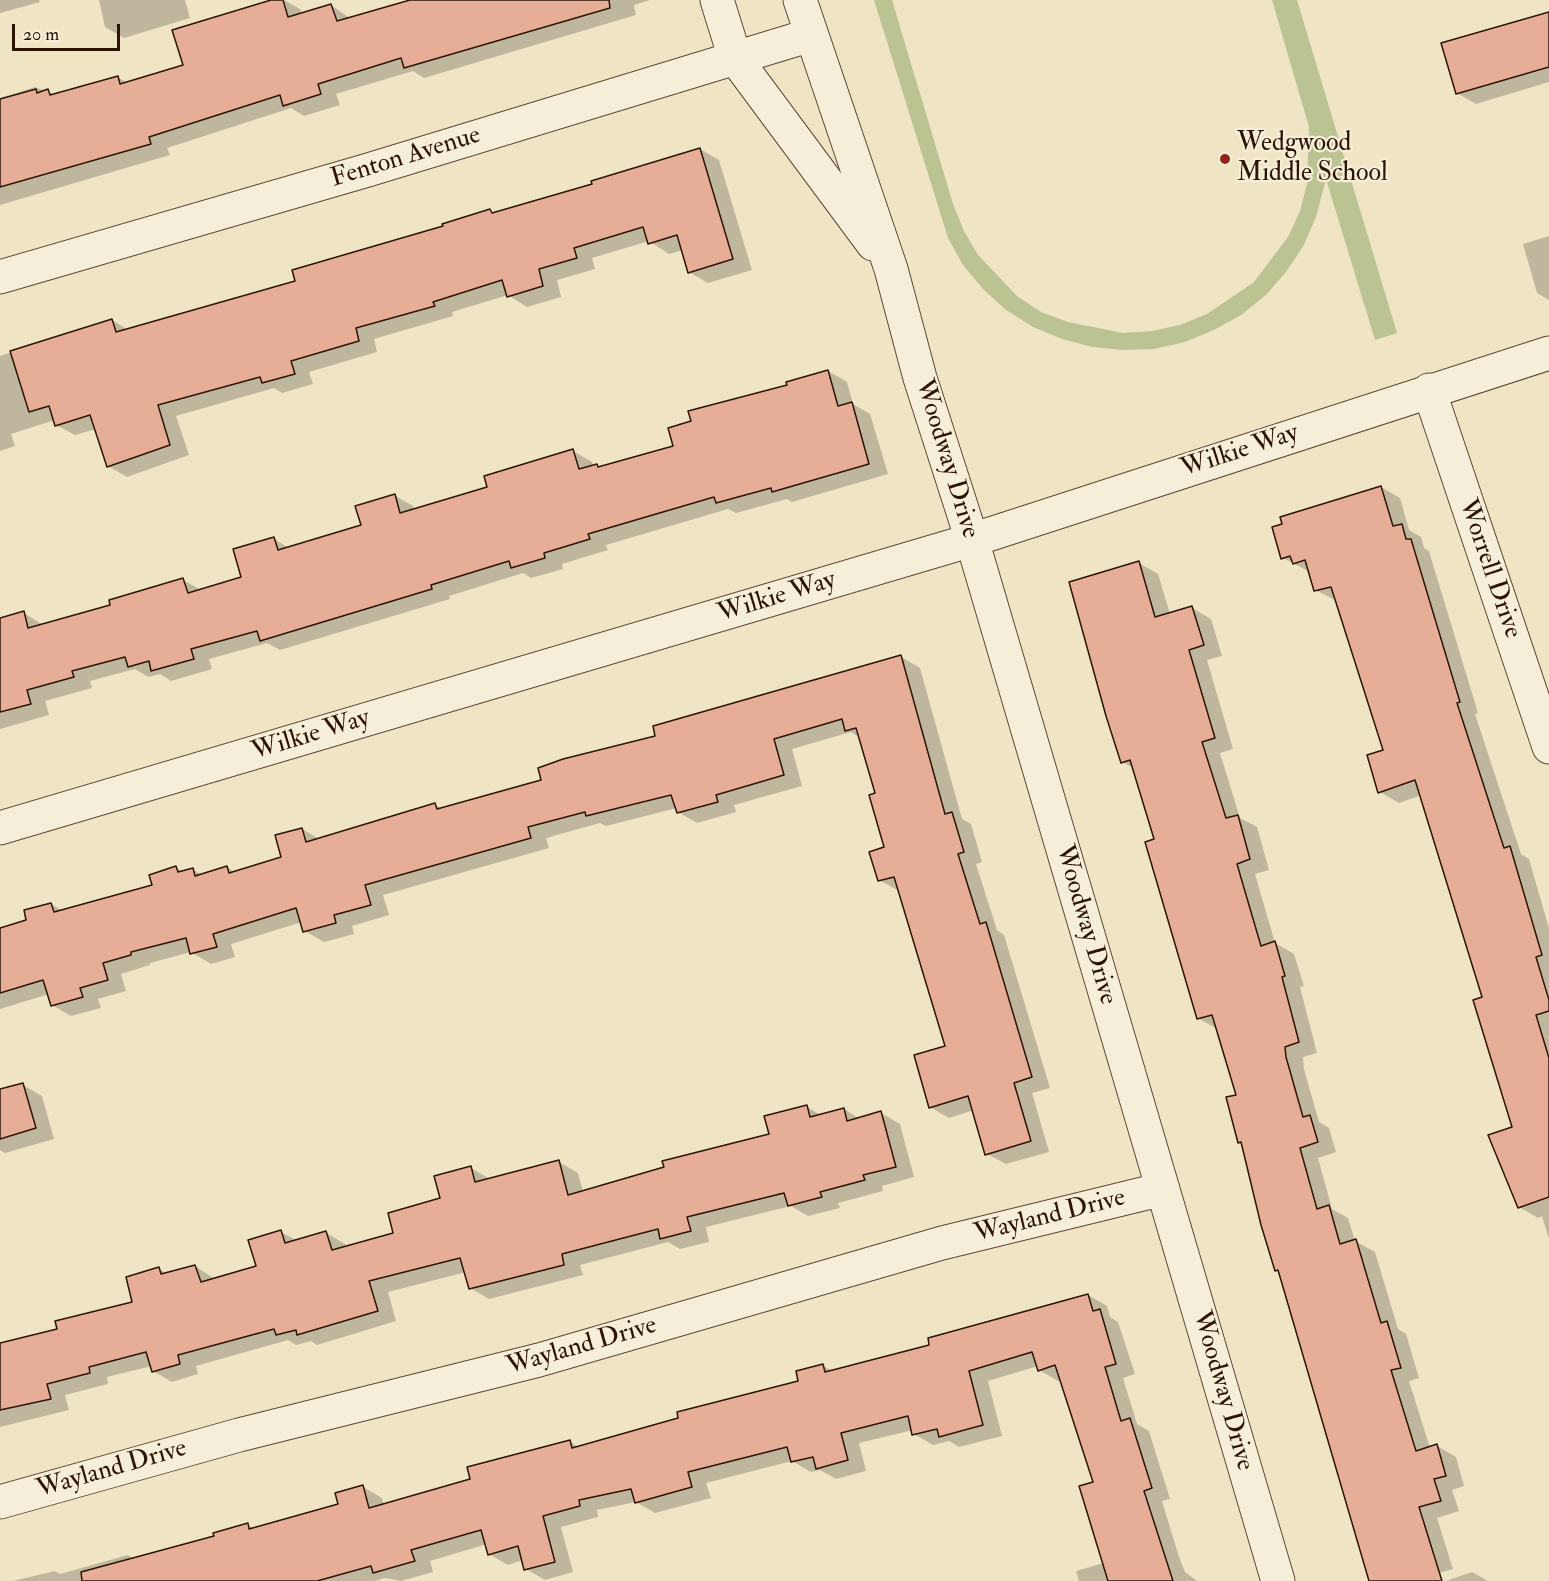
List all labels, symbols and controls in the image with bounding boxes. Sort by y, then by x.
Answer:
scale bar [15,12,123,50]
text: 20 m [23,23,59,46]
street label: Fenton Avenue [327,120,485,196]
place label: Wedgwood Middle School [1237,128,1388,190]
marker: Wedgwood Middle School [1218,152,1232,166]
street label: Woodway Drive [907,376,985,542]
street label: Wilkie Way [1177,418,1303,486]
street label: Worrell Drive [1451,495,1527,643]
street label: Wilkie Way [714,565,840,631]
street label: Wilkie Way [248,703,374,769]
street label: Woodway Drive [1047,842,1123,1008]
street label: Wayland Drive [971,1183,1129,1251]
street label: Woodway Drive [1184,1308,1260,1474]
street label: Wayland Drive [503,1311,661,1383]
street label: Wayland Drive [33,1434,191,1506]

